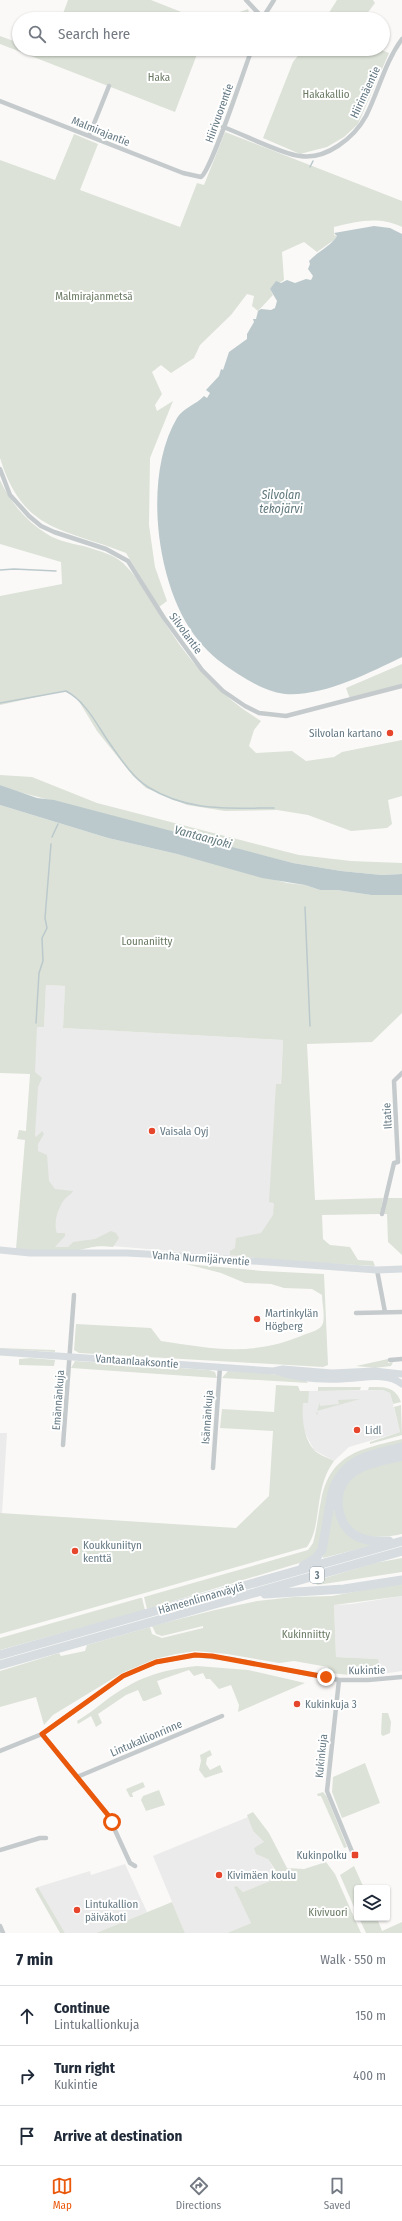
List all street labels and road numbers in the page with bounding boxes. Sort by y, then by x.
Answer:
street label: Hiirimäentie [348,64,383,120]
street label: Hiirivuorentie [203,82,236,144]
street label: Malmirajantie [70,114,132,149]
street label: Silvolantie [166,610,205,656]
street label: Iltatie [380,1102,395,1130]
street label: Vanha Nurmijärventie [152,1249,250,1268]
street label: Vantaanlaaksontie [95,1352,179,1371]
street label: Emännänkuja [50,1369,67,1431]
street label: Isännänkuja [199,1389,216,1445]
road number: 3 [310,1567,324,1583]
street label: Hämeenlinnanväylä [157,1580,246,1617]
street label: Kukintie [348,1664,386,1677]
street label: Lintukallionrinne [108,1717,184,1759]
street label: Kukinkuja [313,1733,330,1779]

